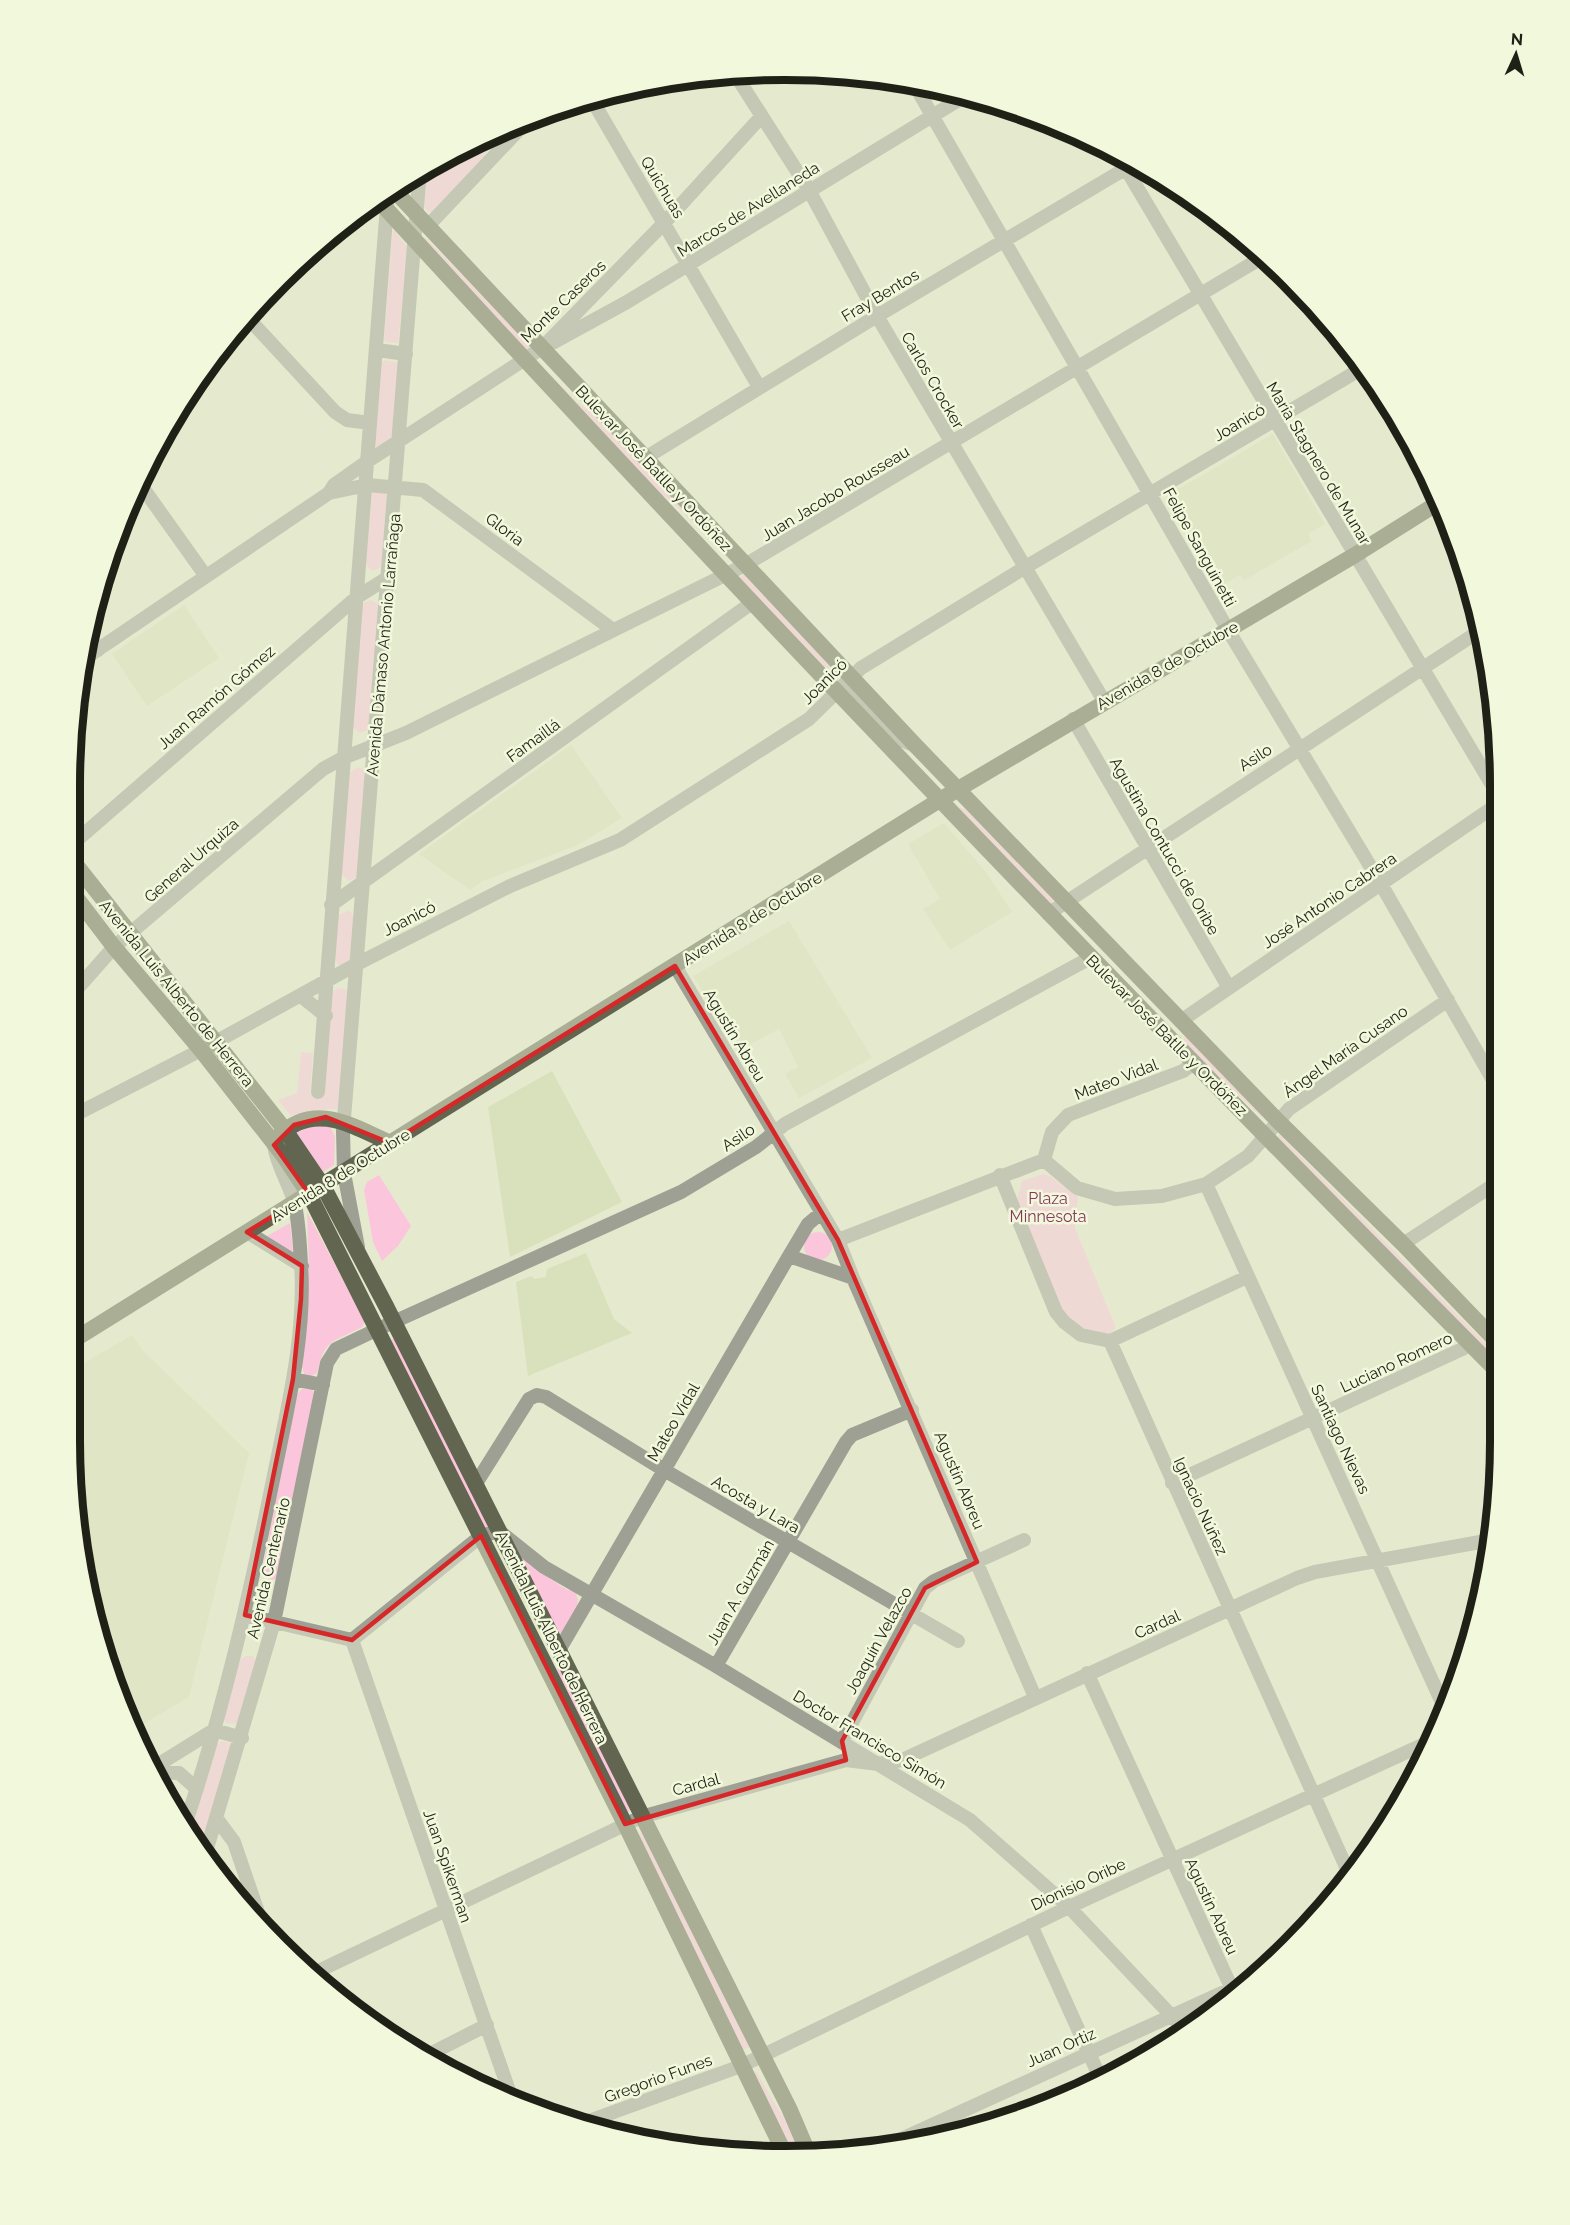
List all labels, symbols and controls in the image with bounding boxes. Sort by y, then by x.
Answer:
north arrow [1486,24,1546,84]
text: N [1510,30,1524,49]
street label: Quichuas [637,153,689,222]
street label: Marcos de Avellaneda [674,158,823,261]
street label: Monte Caseros [517,256,610,347]
street label: Fray Bentos [838,265,923,326]
street label: Carlos Crocker [897,328,968,432]
street label: María Stagnero de Munar [1262,378,1375,548]
street label: Bulevar José Batlle y Ordóñez [572,381,736,555]
street label: Joanicó [1210,400,1269,445]
street label: Juan Jacobo Rousseau [758,442,913,545]
street label: Felipe Sanguinetti [1159,484,1240,610]
street label: Gloria [482,509,528,550]
street label: Avenida Dámaso Antonio Larrañaga [363,513,404,777]
street label: Avenida 8 de Octubre [1093,617,1242,714]
street label: Juan Ramón Gómez [154,641,279,753]
street label: Joanicó [798,655,851,708]
street label: Famaillá [503,715,564,766]
street label: Asilo [1235,740,1275,775]
street label: Agustina Contucci de Oribe [1106,754,1223,939]
street label: General Urquiza [140,814,242,906]
street label: José Antonio Cabrera [1259,848,1400,952]
street label: Avenida 8 de Octubre [679,868,825,969]
street label: Avenida Luis Alberto de Herrera [95,896,258,1091]
street label: Joanicó [380,897,439,940]
street label: Bulevar José Batlle y Ordóñez [1082,951,1251,1120]
street label: Agustín Abreu [700,986,770,1085]
street label: Ángel María Cusano [1279,1000,1411,1102]
street label: Mateo Vidal [1072,1055,1161,1104]
street label: Asilo [718,1120,758,1155]
street label: Avenida 8 de Octubre [267,1125,413,1226]
park label: Plaza Minnesota [1010,1189,1086,1226]
street label: Luciano Romero [1337,1328,1455,1397]
street label: Mateo Vidal [643,1379,704,1465]
street label: Santiago Nievas [1307,1381,1374,1497]
street label: Agustín Abreu [930,1428,989,1532]
street label: Ignacio Núñez [1170,1454,1232,1558]
street label: Acosta y Lara [708,1471,803,1537]
street label: Avenida Centenario [243,1496,294,1641]
street label: Avenida Luis Alberto de Herrera [491,1527,612,1747]
street label: Juan A. Guzmán [703,1536,778,1648]
street label: Joaquín Velazco [841,1583,916,1697]
street label: Cardal [1131,1606,1184,1643]
street label: Doctor Francisco Simón [790,1686,950,1793]
street label: Cardal [670,1769,722,1800]
street label: Juan Spikerman [419,1807,476,1925]
street label: Dionisio Oribe [1028,1854,1129,1915]
street label: Agustín Abreu [1181,1855,1242,1958]
street label: Juan Ortiz [1024,2024,1099,2071]
street label: Gregorio Funes [602,2050,715,2107]

